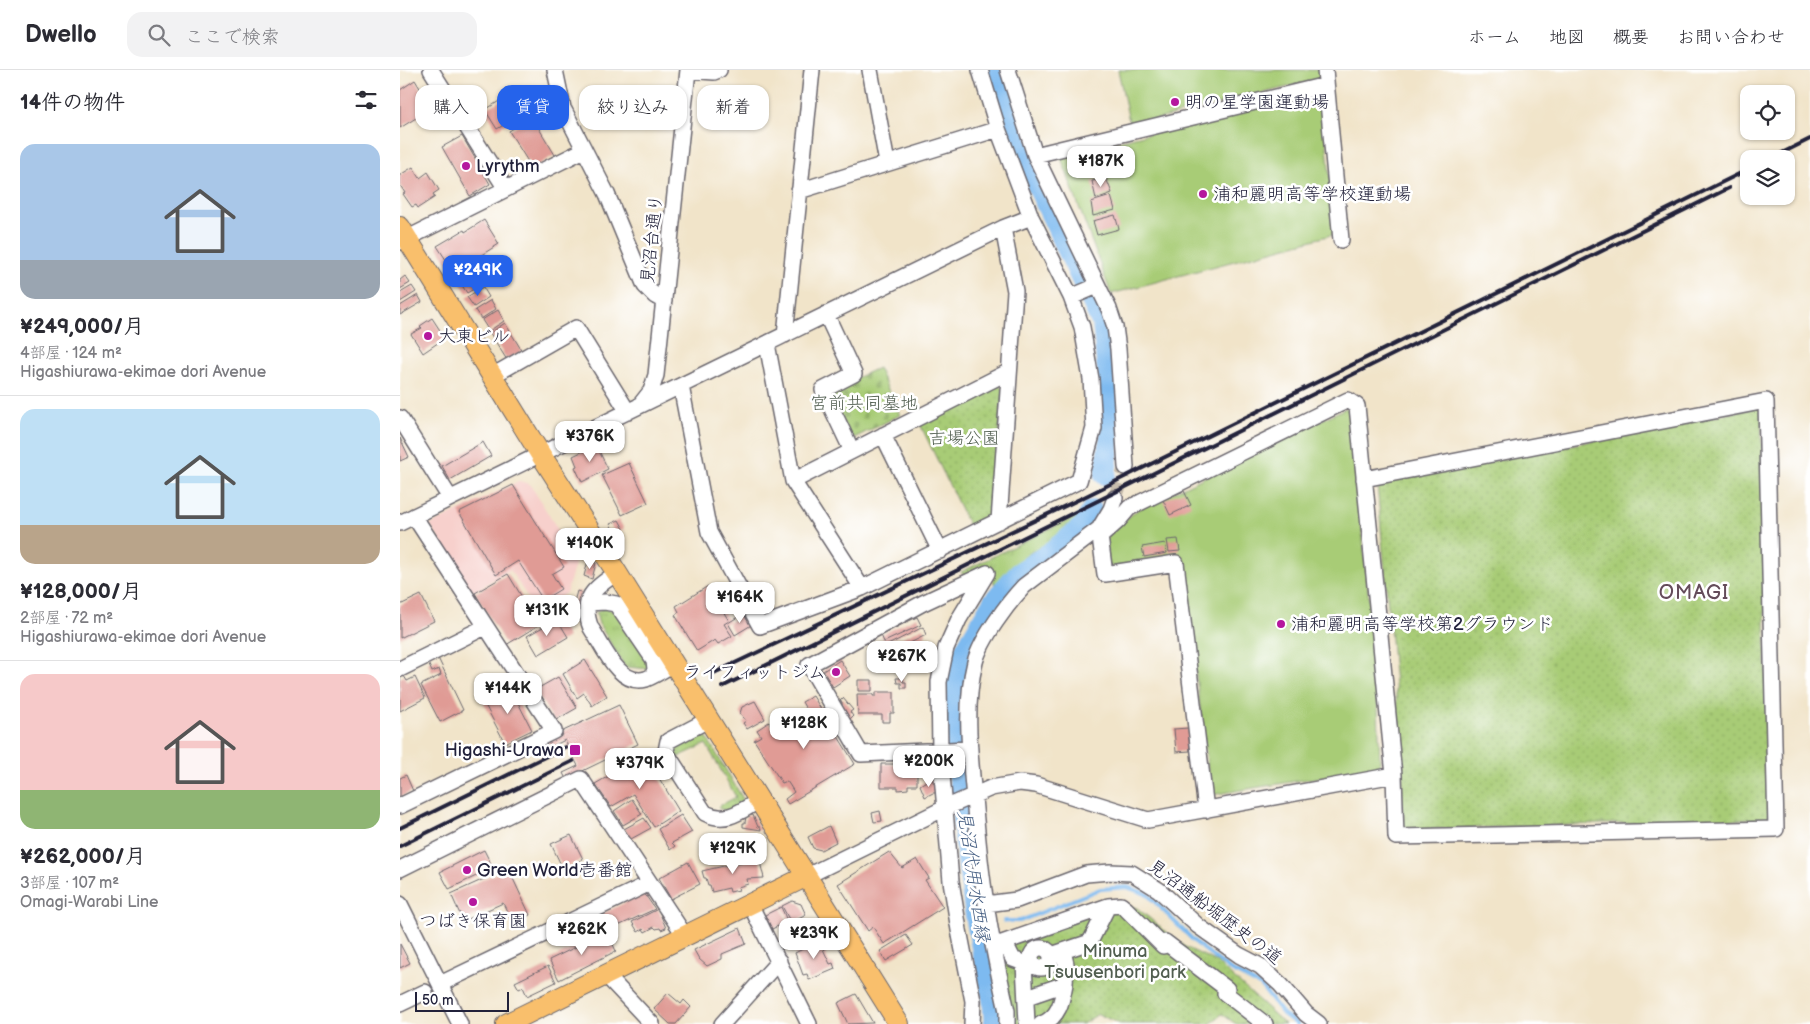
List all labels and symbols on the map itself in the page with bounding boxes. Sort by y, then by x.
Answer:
place label: 明の星学園運動場 [1185,92,1329,113]
marker: 明の星学園運動場 [1169,96,1181,108]
pin: ¥187K [1066,146,1136,188]
place label: Lyrythm [476,156,540,177]
marker: Lyrythm [460,160,472,172]
place label: 浦和麗明高等学校運動場 [1213,184,1411,205]
marker: 浦和麗明高等学校運動場 [1197,188,1209,200]
street label: 見沼台通り [637,193,667,285]
pin: ¥249K [443,254,513,297]
place label: 大東ビル [438,326,510,347]
marker: 大東ビル [422,330,434,342]
park label: 宮前共同墓地 [810,393,918,414]
pin: ¥376K [555,420,625,463]
park label: 吉場公園 [928,428,1000,449]
pin: ¥140K [555,528,625,570]
district label: OMAGI [1659,581,1729,605]
pin: ¥164K [705,582,775,624]
pin: ¥131K [512,594,582,637]
place label: 浦和麗明高等学校第2グラウンド [1291,614,1554,635]
marker: 浦和麗明高等学校第2グラウンド [1275,618,1287,630]
pin: ¥267K [867,640,937,683]
place label: ライフィットジム [683,662,826,683]
marker: ライフィットジム [830,666,842,678]
pin: ¥144K [473,672,543,715]
pin: ¥128K [769,708,839,750]
place label: Higashi-Urawa [445,740,564,761]
marker: Higashi-Urawa [568,743,582,757]
pin: ¥200K [894,746,964,788]
pin: ¥379K [605,748,675,790]
water label: 見沼代用水西縁 [952,809,994,945]
pin: ¥129K [698,832,768,875]
street label: 見沼通船堀歴史の道 [1144,855,1286,969]
place label: Green World壱番館 [477,860,633,881]
marker: Green World壱番館 [461,864,473,876]
marker: つばき保育園 [467,896,479,908]
place label: つばき保育園 [419,911,527,932]
pin: ¥262K [547,914,617,956]
pin: ¥239K [779,918,849,960]
park label: Minuma Tsuusenbori park [1044,941,1186,983]
scale bar [415,989,509,1012]

